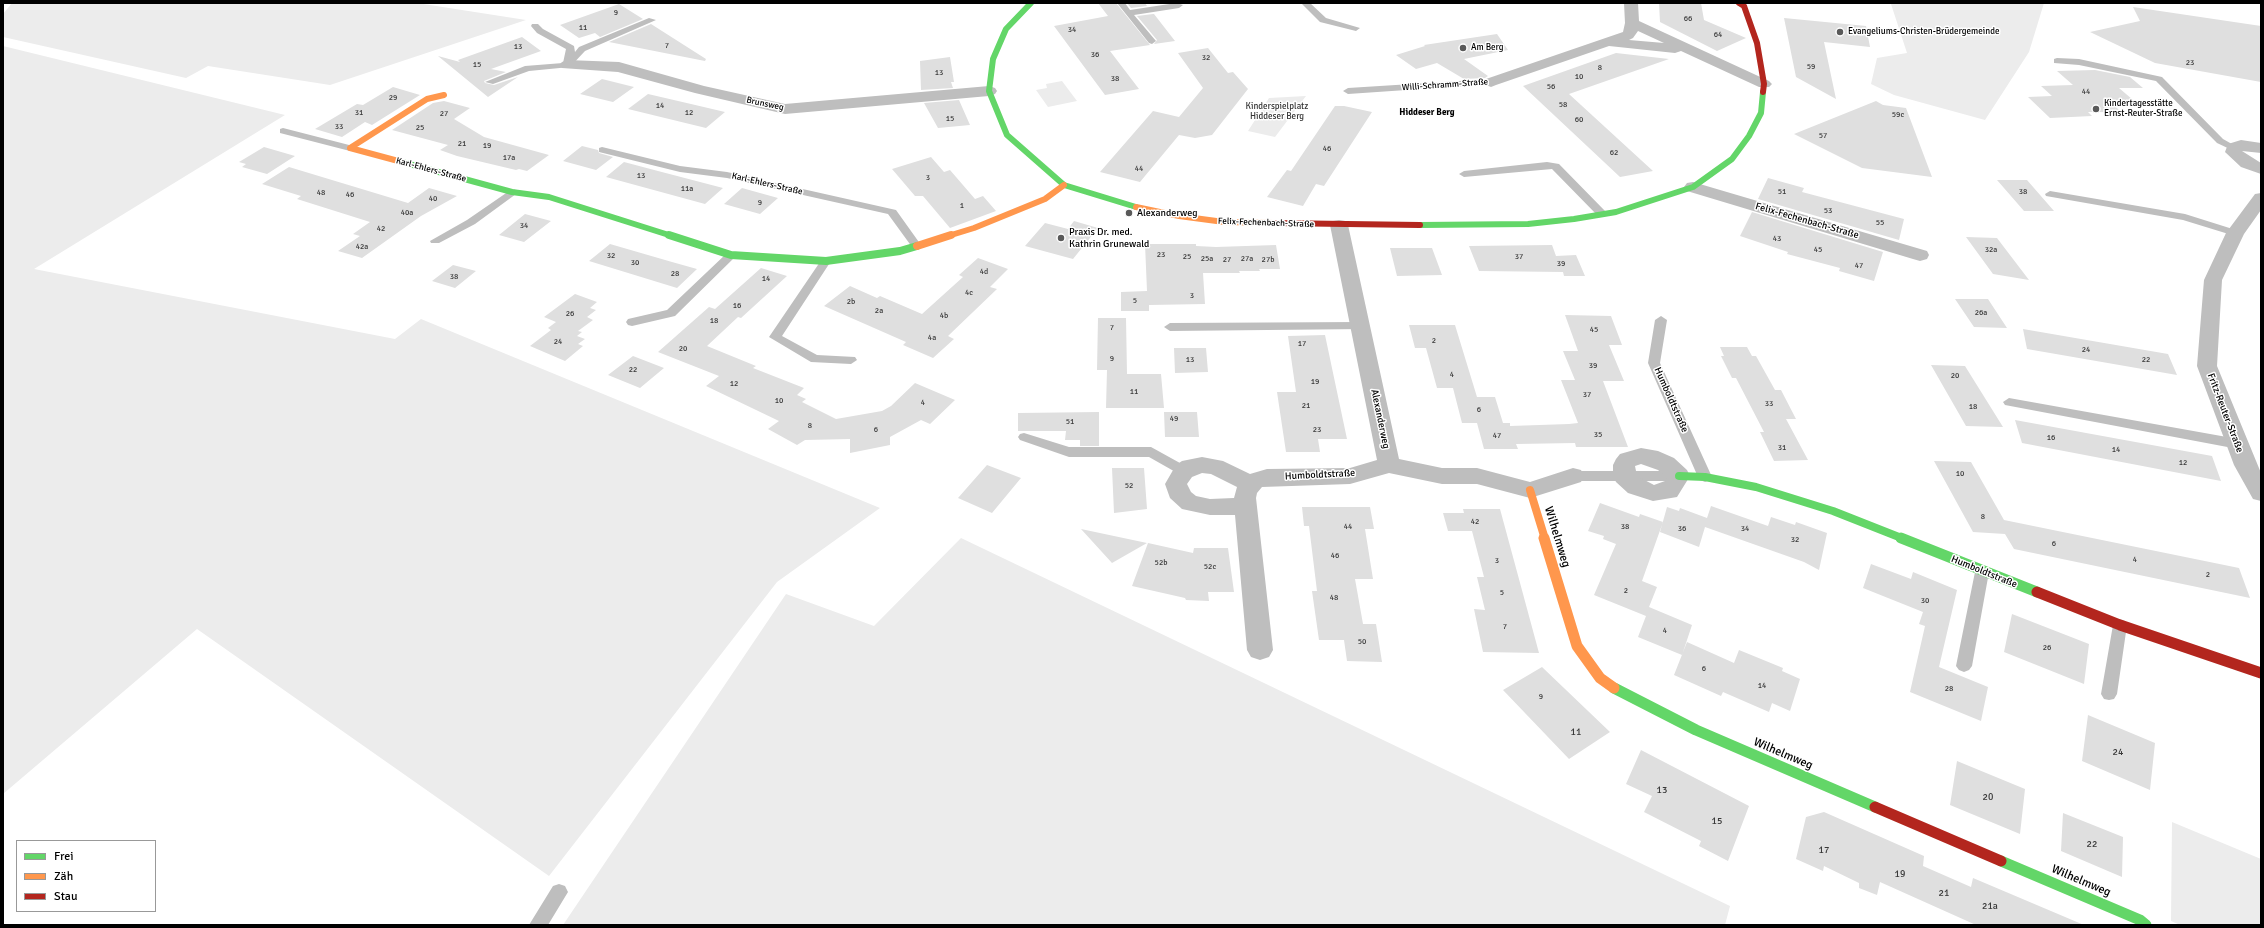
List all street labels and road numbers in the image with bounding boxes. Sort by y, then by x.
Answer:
street label: Willi-Schramm-Straße [1402,77,1488,93]
street label: Brunsweg [745,95,785,113]
street label: Karl-Ehlers-Straße [395,155,467,185]
street label: Karl-Ehlers-Straße [730,171,804,197]
street label: Felix-Fechenbach-Straße [1754,200,1860,242]
street label: Felix-Fechenbach-Straße [1218,216,1314,230]
street label: Humboldtstraße [1651,366,1691,434]
street label: Fritz-Reuter-Straße [2204,372,2246,454]
street label: Alexanderweg [1368,388,1392,450]
street label: Humboldtstraße [1285,467,1355,483]
street label: Wilhelmweg [1541,505,1573,569]
street label: Humboldtstraße [1949,553,2019,591]
street label: Wilhelmweg [1751,735,1815,773]
street label: Wilhelmweg [2049,862,2113,900]

